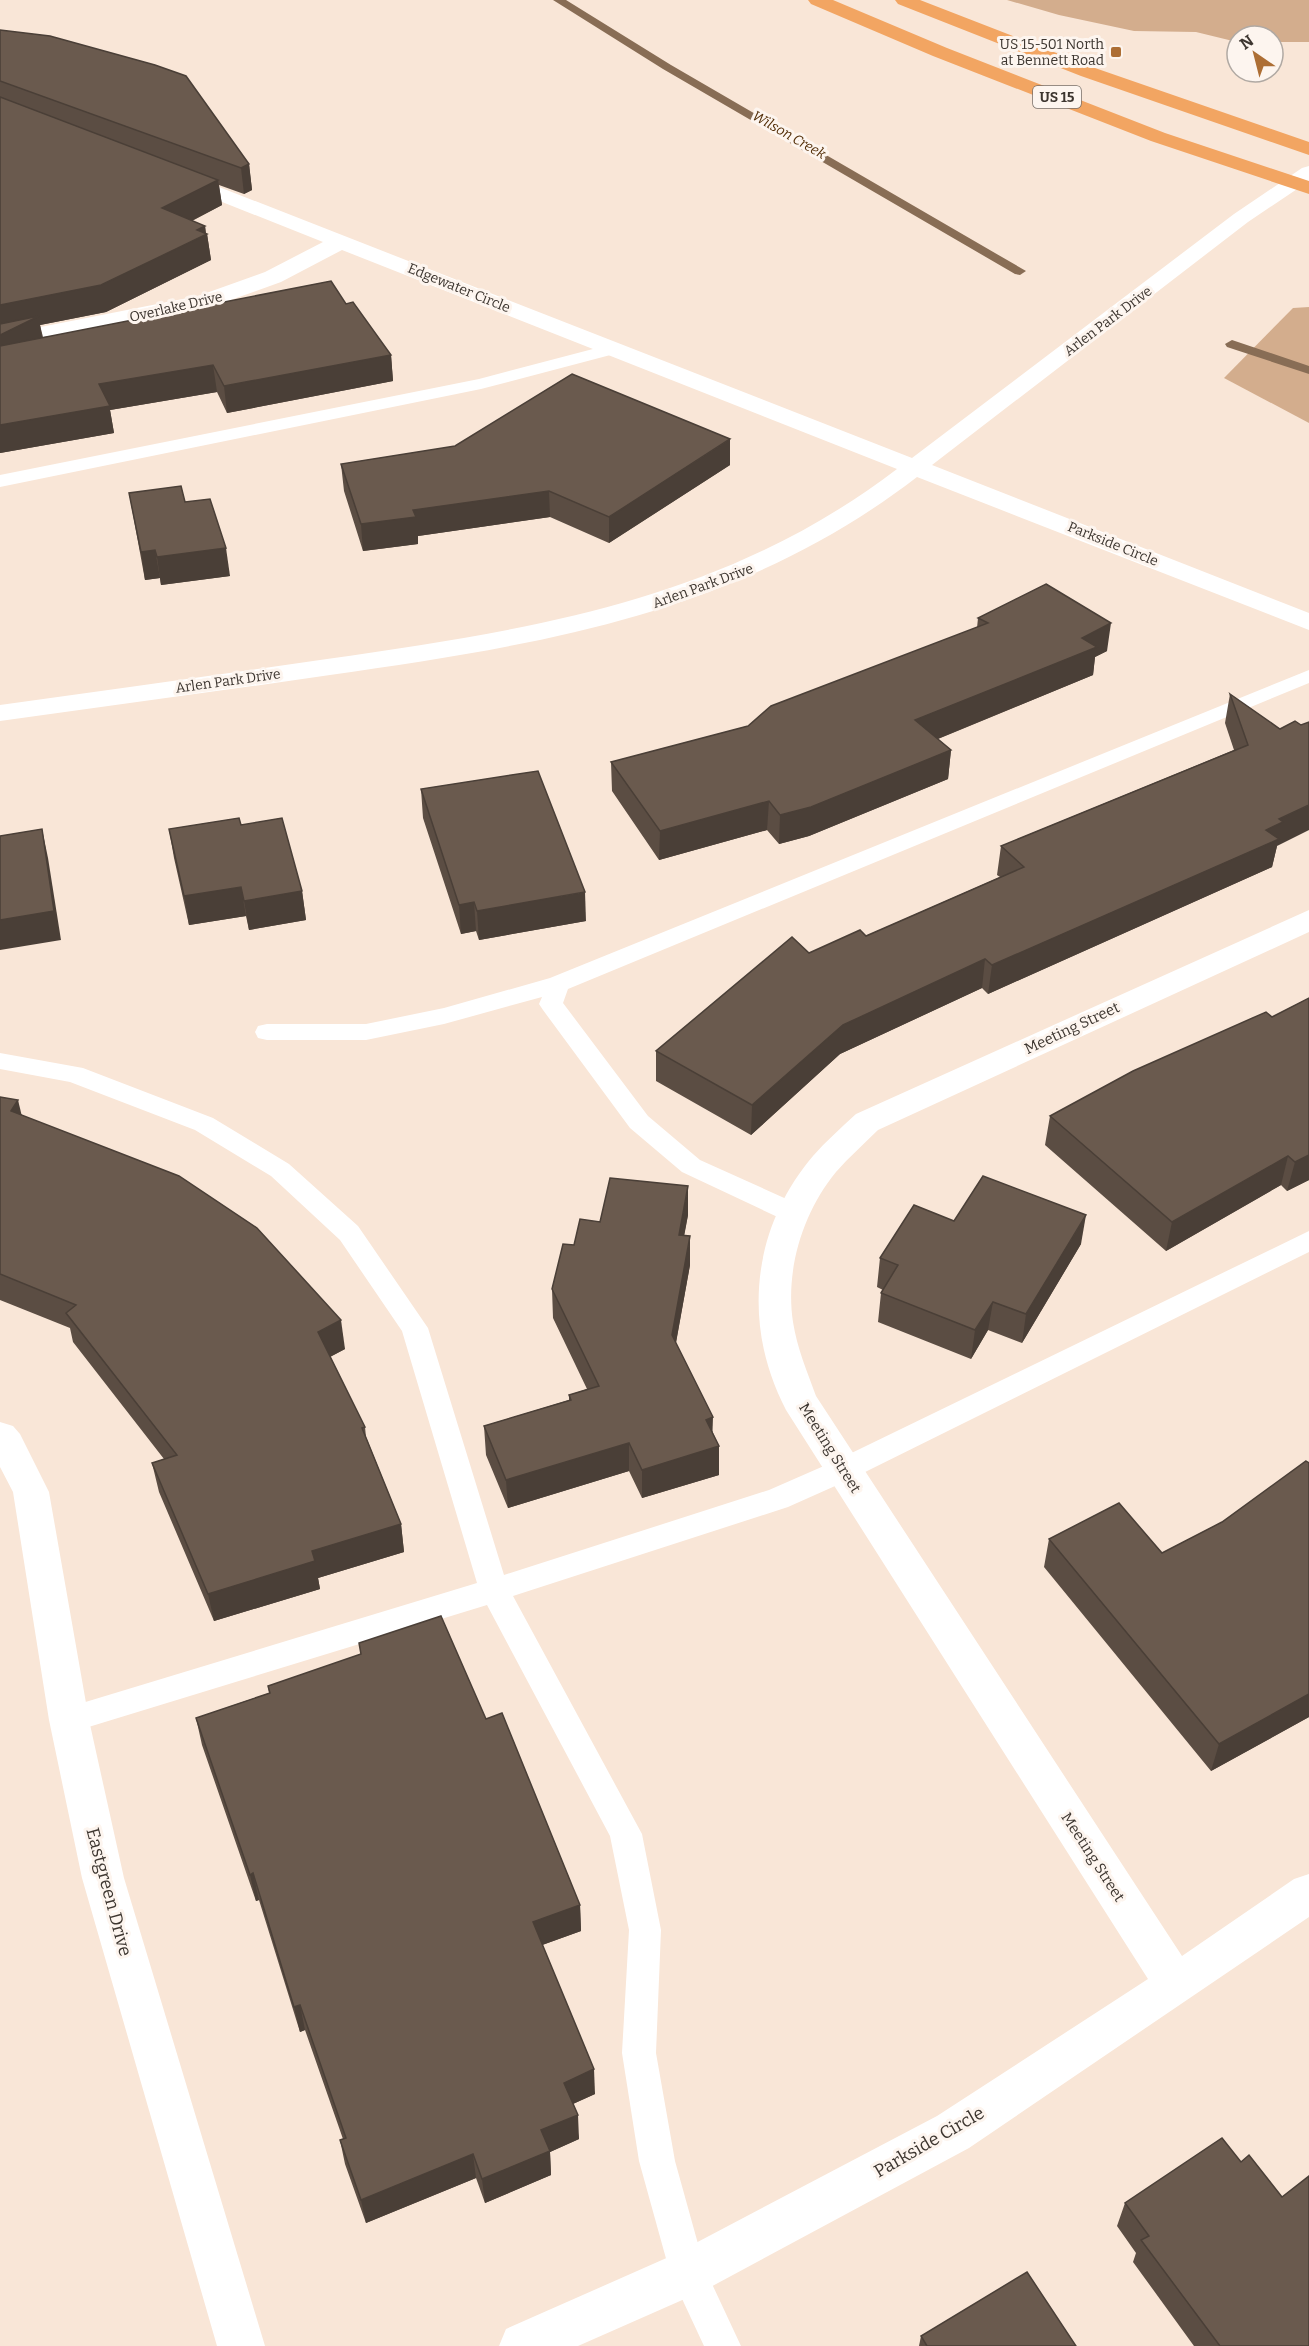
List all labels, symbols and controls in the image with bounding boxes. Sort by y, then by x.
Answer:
north arrow [1225,24,1285,84]
text: N [1236,31,1257,53]
place label: US 15-501 North at Bennett Road [1000,36,1104,69]
marker: US 15-501 North at Bennett Road [1109,45,1123,59]
road number: US 15 [1033,86,1081,108]
water label: Wilson Creek [749,107,829,163]
street label: Edgewater Circle [405,260,513,316]
street label: Arlen Park Drive [1061,282,1155,360]
street label: Overlake Drive [128,288,224,326]
street label: Parkside Circle [1065,518,1161,570]
street label: Arlen Park Drive [650,560,756,612]
street label: Arlen Park Drive [174,665,282,697]
street label: Meeting Street [1022,998,1123,1058]
street label: Meeting Street [795,1400,865,1497]
street label: Meeting Street [1057,1809,1129,1905]
street label: Eastgreen Drive [81,1825,137,1959]
street label: Parkside Circle [870,2102,988,2182]

